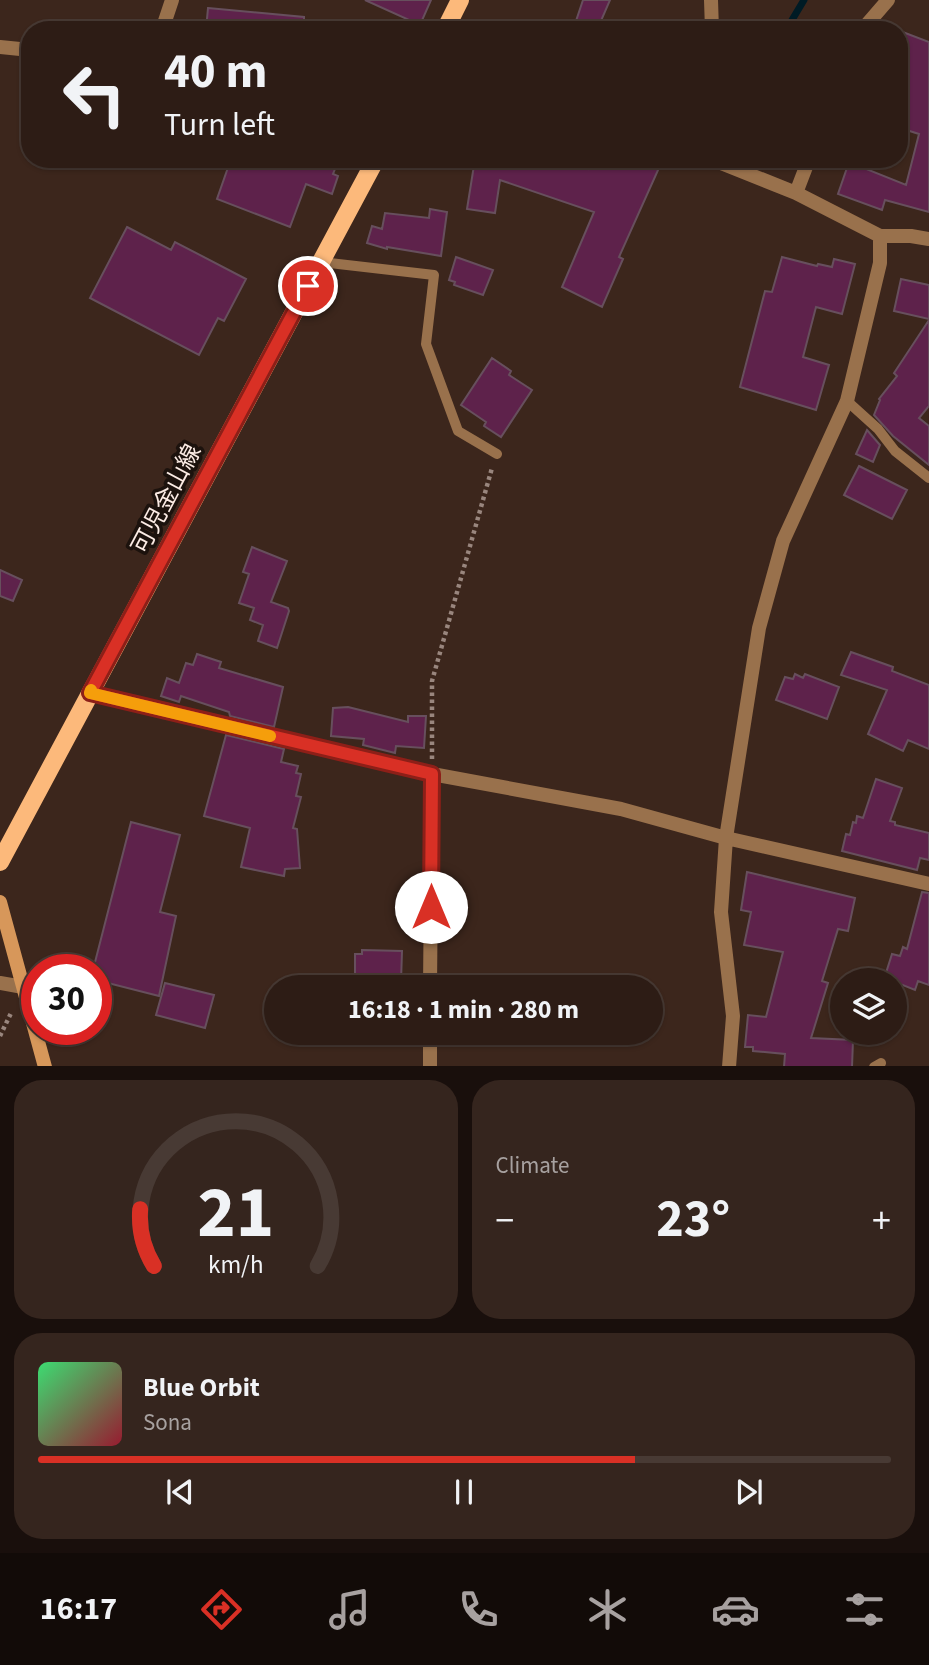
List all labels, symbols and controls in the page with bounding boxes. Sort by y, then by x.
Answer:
text: 40 m [164,37,268,107]
icon: left [49,49,140,140]
text: Turn left [164,102,275,148]
pin [278,256,338,316]
icon: arrive [289,267,327,305]
street label: 可児金山線 [123,438,210,560]
position arrow [394,870,468,944]
speed limit sign: 30 [21,954,112,1045]
map controls [830,968,907,1045]
button: layers [830,968,907,1045]
text: 16:18 · 1 min · 280 m [348,991,579,1028]
text: Climate [496,1149,569,1182]
text: 21 [197,1161,274,1265]
text: 23° [656,1183,730,1257]
text: − [496,1194,514,1248]
text: + [872,1194,891,1248]
text: km/h [208,1246,264,1282]
text: Blue Orbit [143,1369,260,1406]
text: Sona [143,1406,192,1439]
icon: previous [161,1473,199,1511]
icon: pause [445,1473,483,1511]
icon: next [730,1473,768,1511]
icon: directions [197,1585,246,1634]
icon: music [325,1585,374,1634]
icon: phone [454,1585,503,1634]
icon: climate [583,1585,632,1634]
icon: car [711,1585,760,1634]
icon: filters [840,1585,889,1634]
text: 16:17 [40,1586,117,1632]

